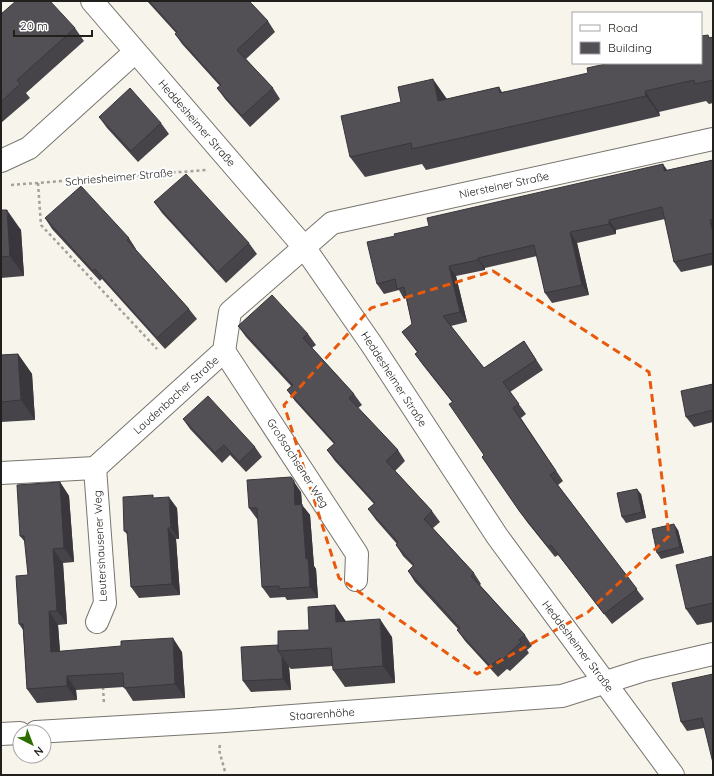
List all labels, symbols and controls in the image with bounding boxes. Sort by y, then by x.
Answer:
scale bar [14,12,92,38]
legend [572,12,702,64]
text: 20 m [20,18,48,33]
text: Road [608,20,638,35]
text: Building [608,40,652,55]
street label: Heddesheimer Straße [155,77,239,169]
street label: Schriesheimer Straße [65,165,173,189]
street label: Niersteiner Straße [458,169,550,201]
street label: Heddesheimer Straße [358,329,430,429]
street label: Laudenbacher Straße [130,353,222,437]
street label: Großsachsener Weg [264,416,332,510]
street label: Leutershausener Weg [90,490,110,602]
street label: Heddesheimer Straße [539,598,617,694]
street label: Staarenhöhe [289,705,355,723]
north arrow [12,724,52,764]
text: N [31,744,46,759]

